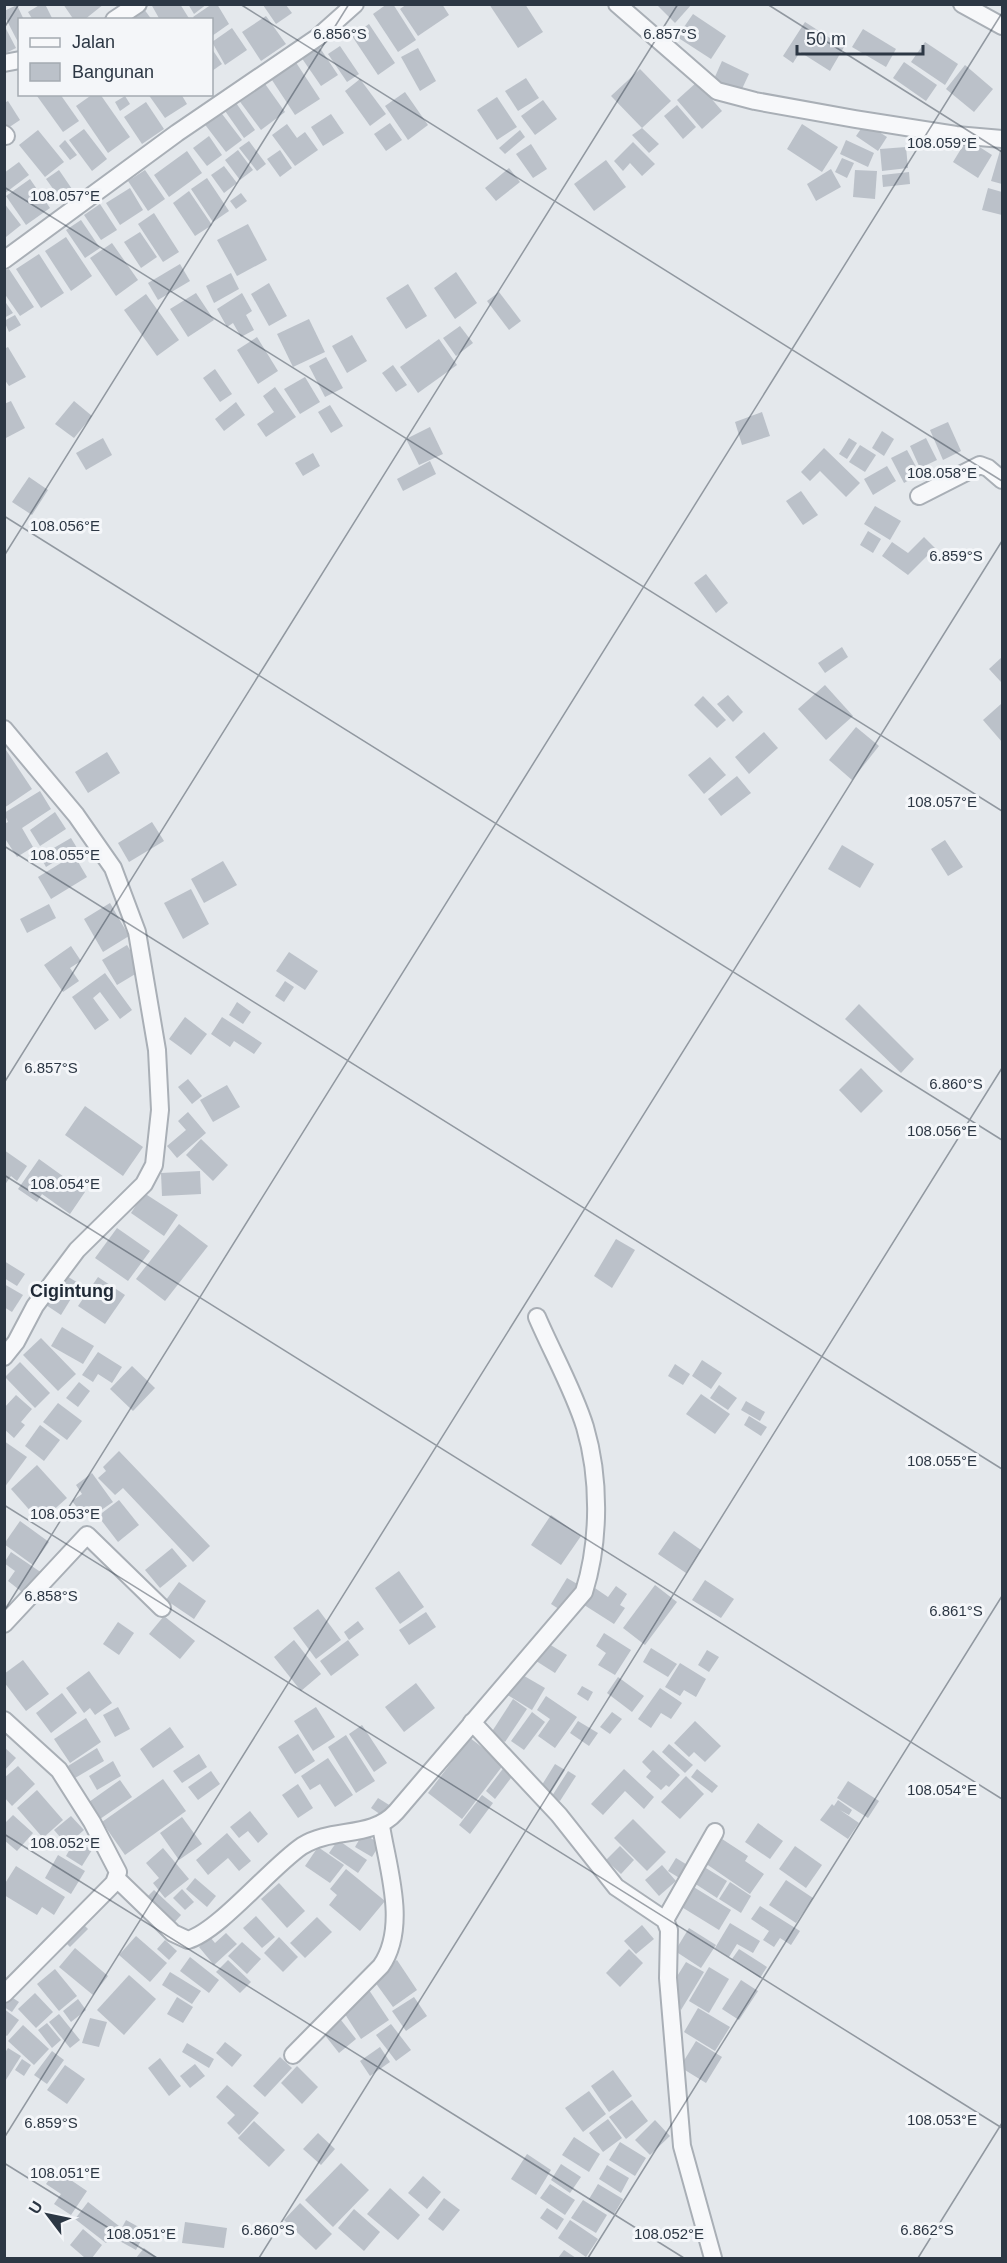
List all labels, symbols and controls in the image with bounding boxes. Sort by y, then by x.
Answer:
legend [18,18,213,96]
scale bar [797,18,923,56]
text: 6.856°S [313,25,367,42]
text: 6.857°S [643,25,697,42]
text: 50 m [806,29,846,49]
text: Jalan [72,32,115,52]
text: Bangunan [72,62,154,82]
text: 108.059°E [907,134,977,151]
text: 108.057°E [30,187,100,204]
text: 108.058°E [907,464,977,481]
text: 108.056°E [30,517,100,534]
text: 6.859°S [929,547,983,564]
text: 108.057°E [907,793,977,810]
text: 108.055°E [30,846,100,863]
text: 6.857°S [24,1059,78,1076]
text: 6.860°S [929,1075,983,1092]
text: 108.056°E [907,1122,977,1139]
text: 108.054°E [30,1175,100,1192]
district label: Cigintung [30,1281,114,1301]
text: 108.055°E [907,1452,977,1469]
text: 108.053°E [30,1505,100,1522]
text: 6.858°S [24,1587,78,1604]
text: 6.861°S [929,1602,983,1619]
text: 108.054°E [907,1781,977,1798]
text: 108.052°E [30,1834,100,1851]
text: 108.053°E [907,2111,977,2128]
text: 6.859°S [24,2114,78,2131]
text: 108.051°E [30,2164,100,2181]
north arrow [18,2185,78,2245]
text: U [25,2198,46,2217]
text: 6.860°S [241,2221,295,2238]
text: 6.862°S [900,2221,954,2238]
text: 108.051°E [106,2225,176,2242]
text: 108.052°E [634,2225,704,2242]

